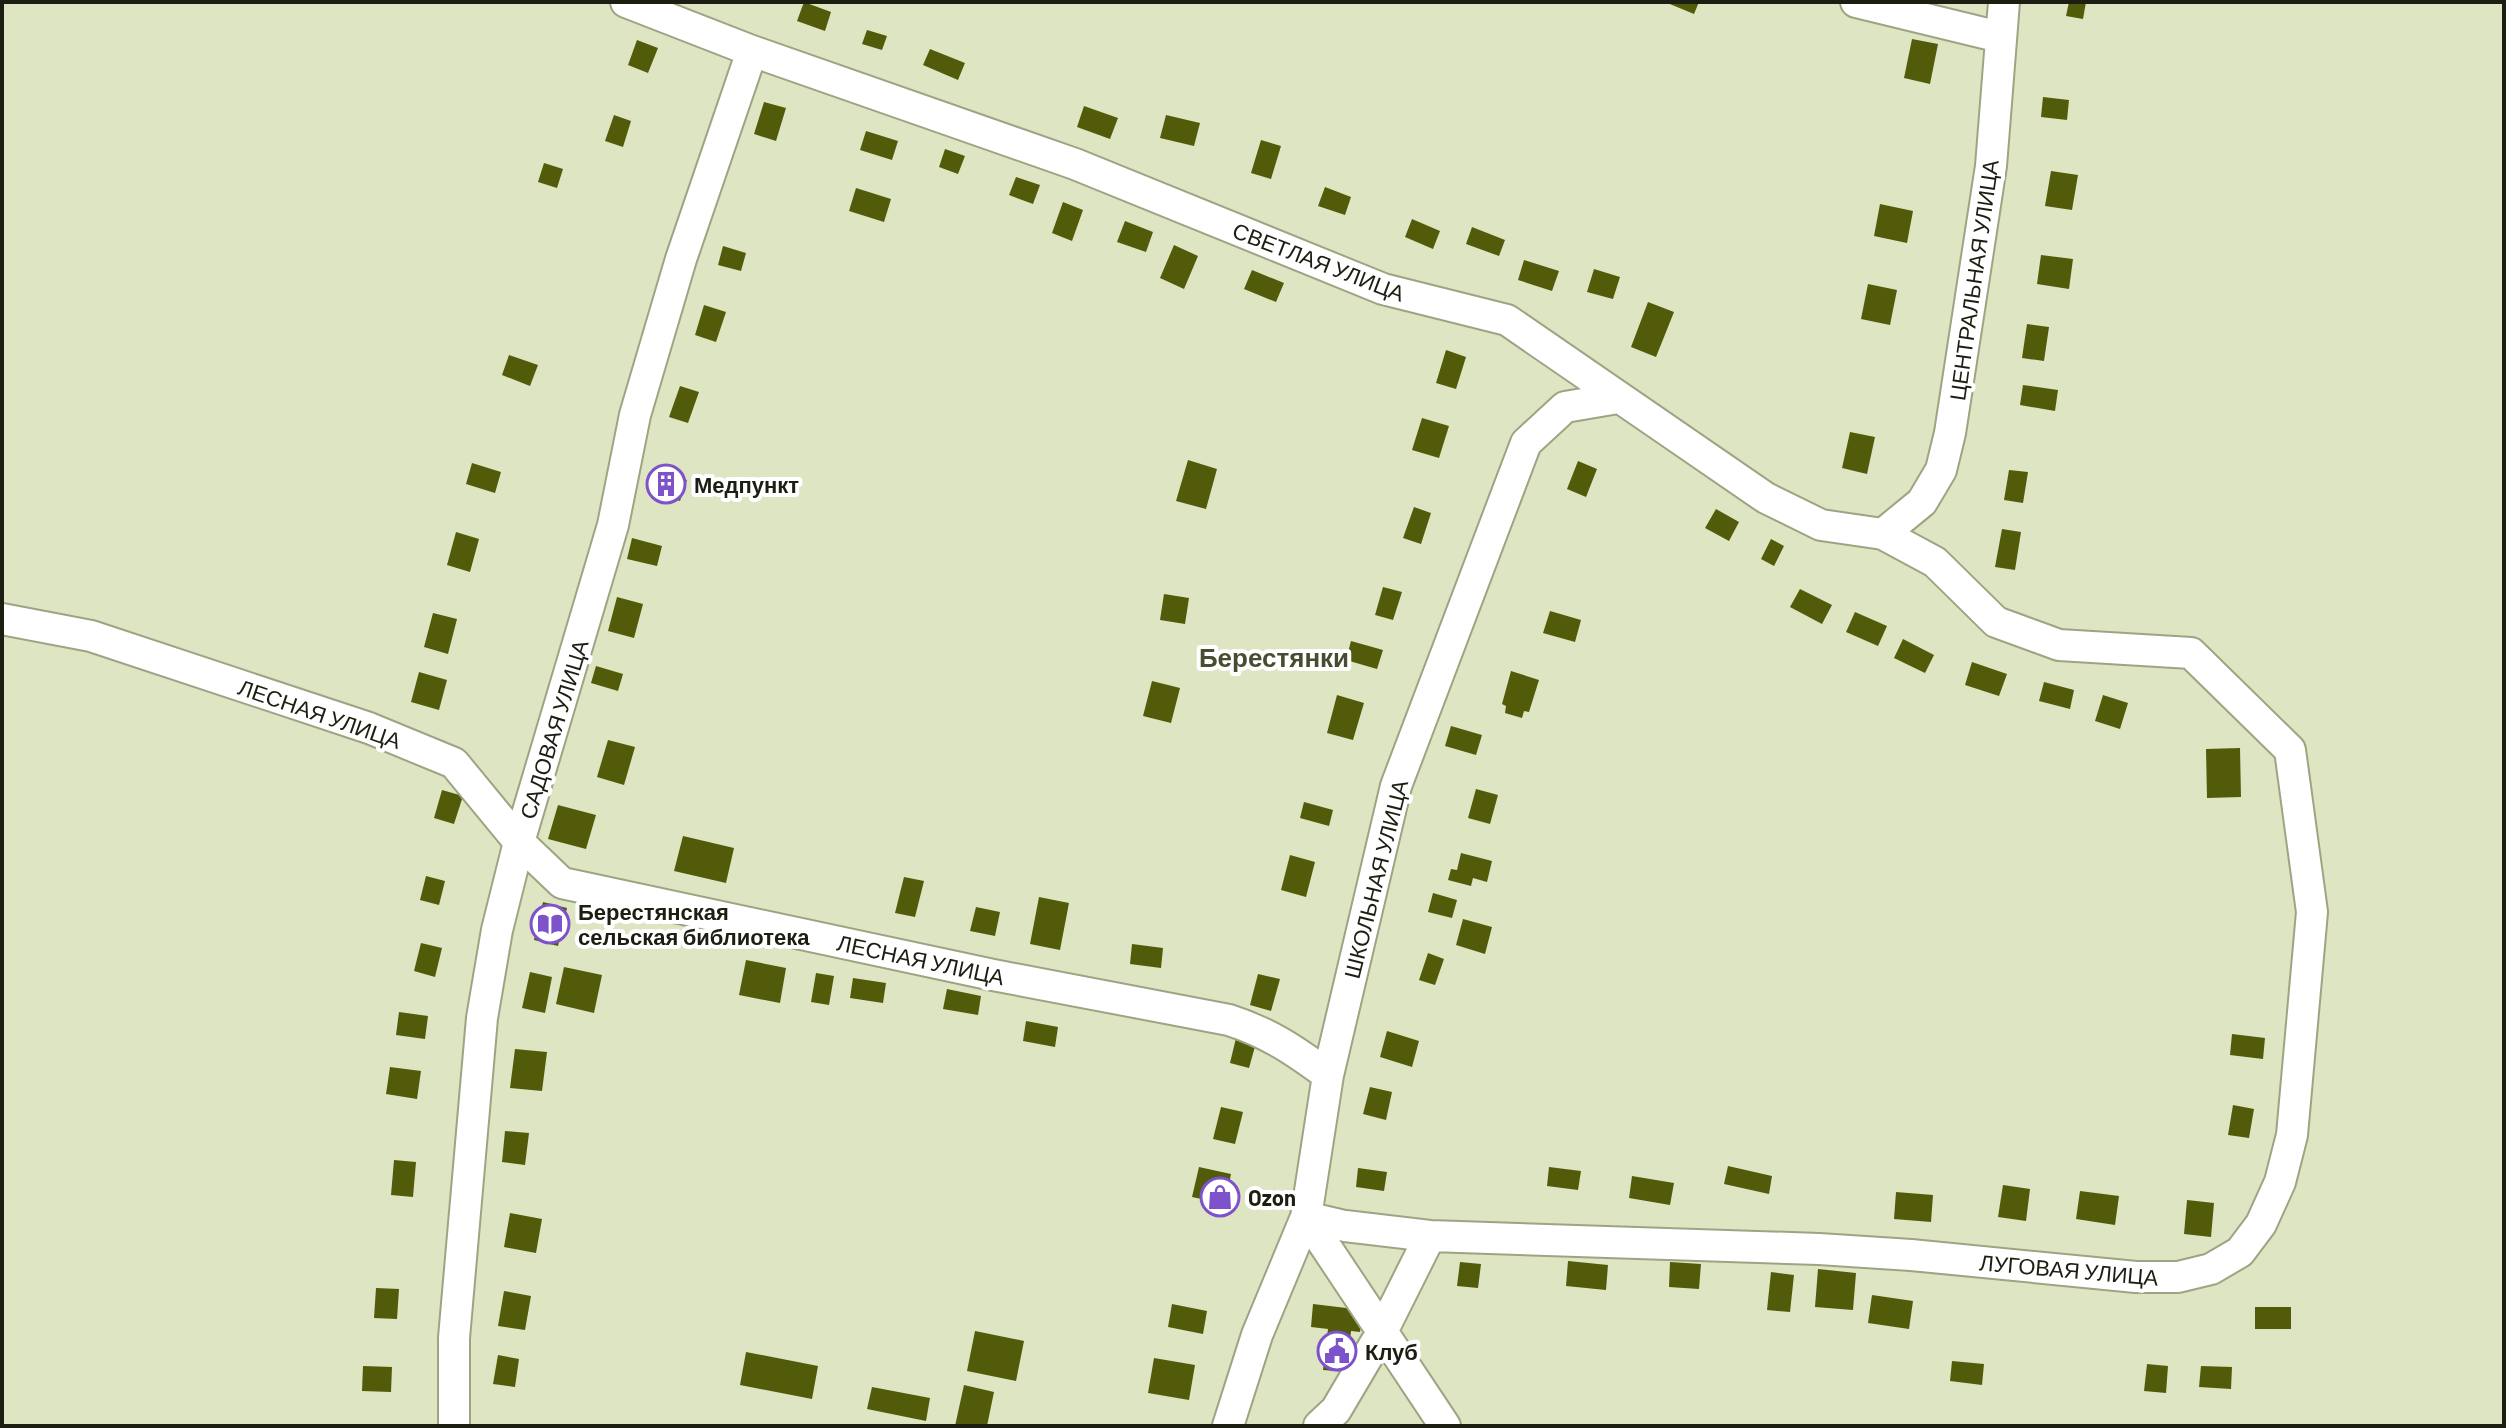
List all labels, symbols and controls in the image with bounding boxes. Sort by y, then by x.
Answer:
street label: ЦЕНТРАЛЬНАЯ УЛИЦА [1943,158,2004,402]
street label: СВЕТЛАЯ УЛИЦА [1229,216,1409,307]
building icon: Медпункт [645,463,687,505]
place label: Медпункт [694,471,799,498]
street label: САДОВАЯ УЛИЦА [513,636,594,822]
district label: Берестянки [1199,641,1349,672]
street label: ЛЕСНАЯ УЛИЦА [235,673,405,754]
street label: ШКОЛЬНАЯ УЛИЦА [1338,777,1413,981]
place label: Берестянская сельская библиотека [578,898,810,949]
library icon: Берестянская сельская библиотека [529,903,571,945]
street label: ЛЕСНАЯ УЛИЦА [835,929,1007,990]
shop icon: Ozon [1199,1176,1241,1218]
place label: Ozon [1248,1184,1296,1210]
street label: ЛУГОВАЯ УЛИЦА [1978,1248,2160,1291]
public building icon: Клуб [1316,1330,1358,1372]
place label: Клуб [1365,1338,1418,1365]

